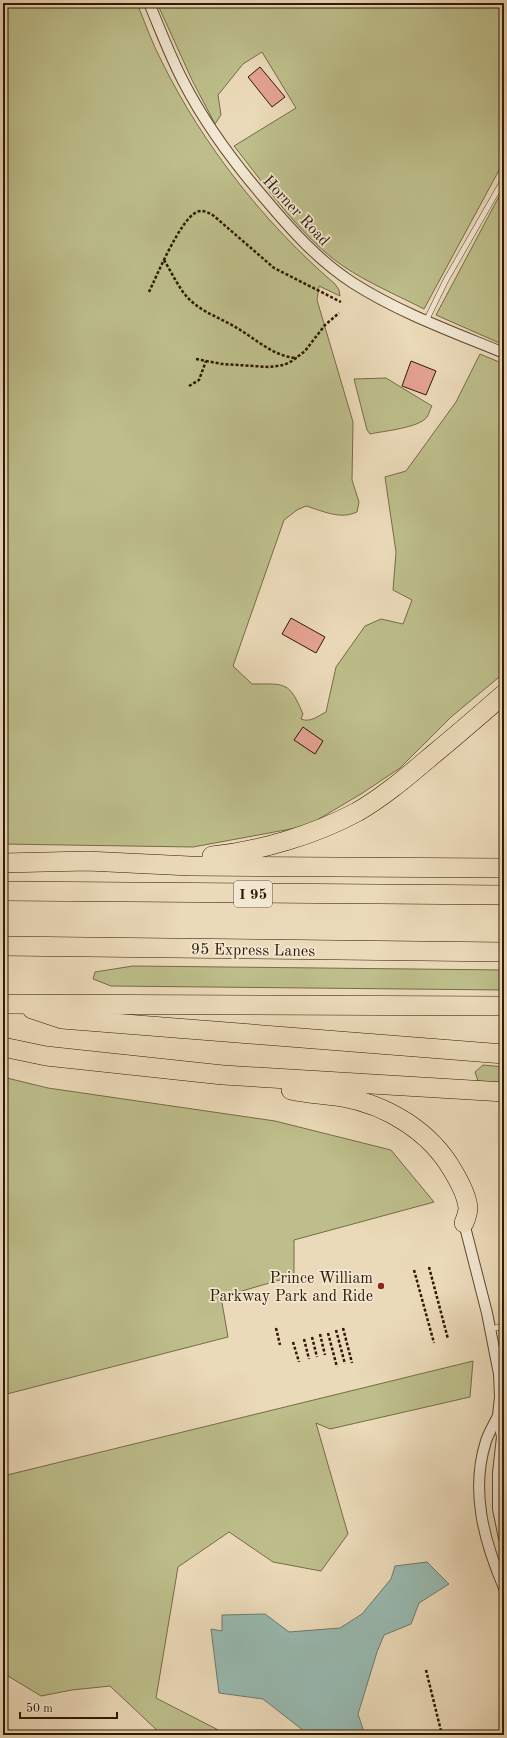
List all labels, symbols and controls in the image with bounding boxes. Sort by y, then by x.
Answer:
street label: Horner Road [259,173,332,250]
road number: I 95 [234,881,272,907]
street label: 95 Express Lanes [191,942,315,960]
place label: Prince William Parkway Park and Ride [209,1271,373,1305]
marker: Prince William Parkway Park and Ride [376,1281,386,1291]
scale bar [20,1694,117,1720]
text: 50 m [26,1702,53,1715]

